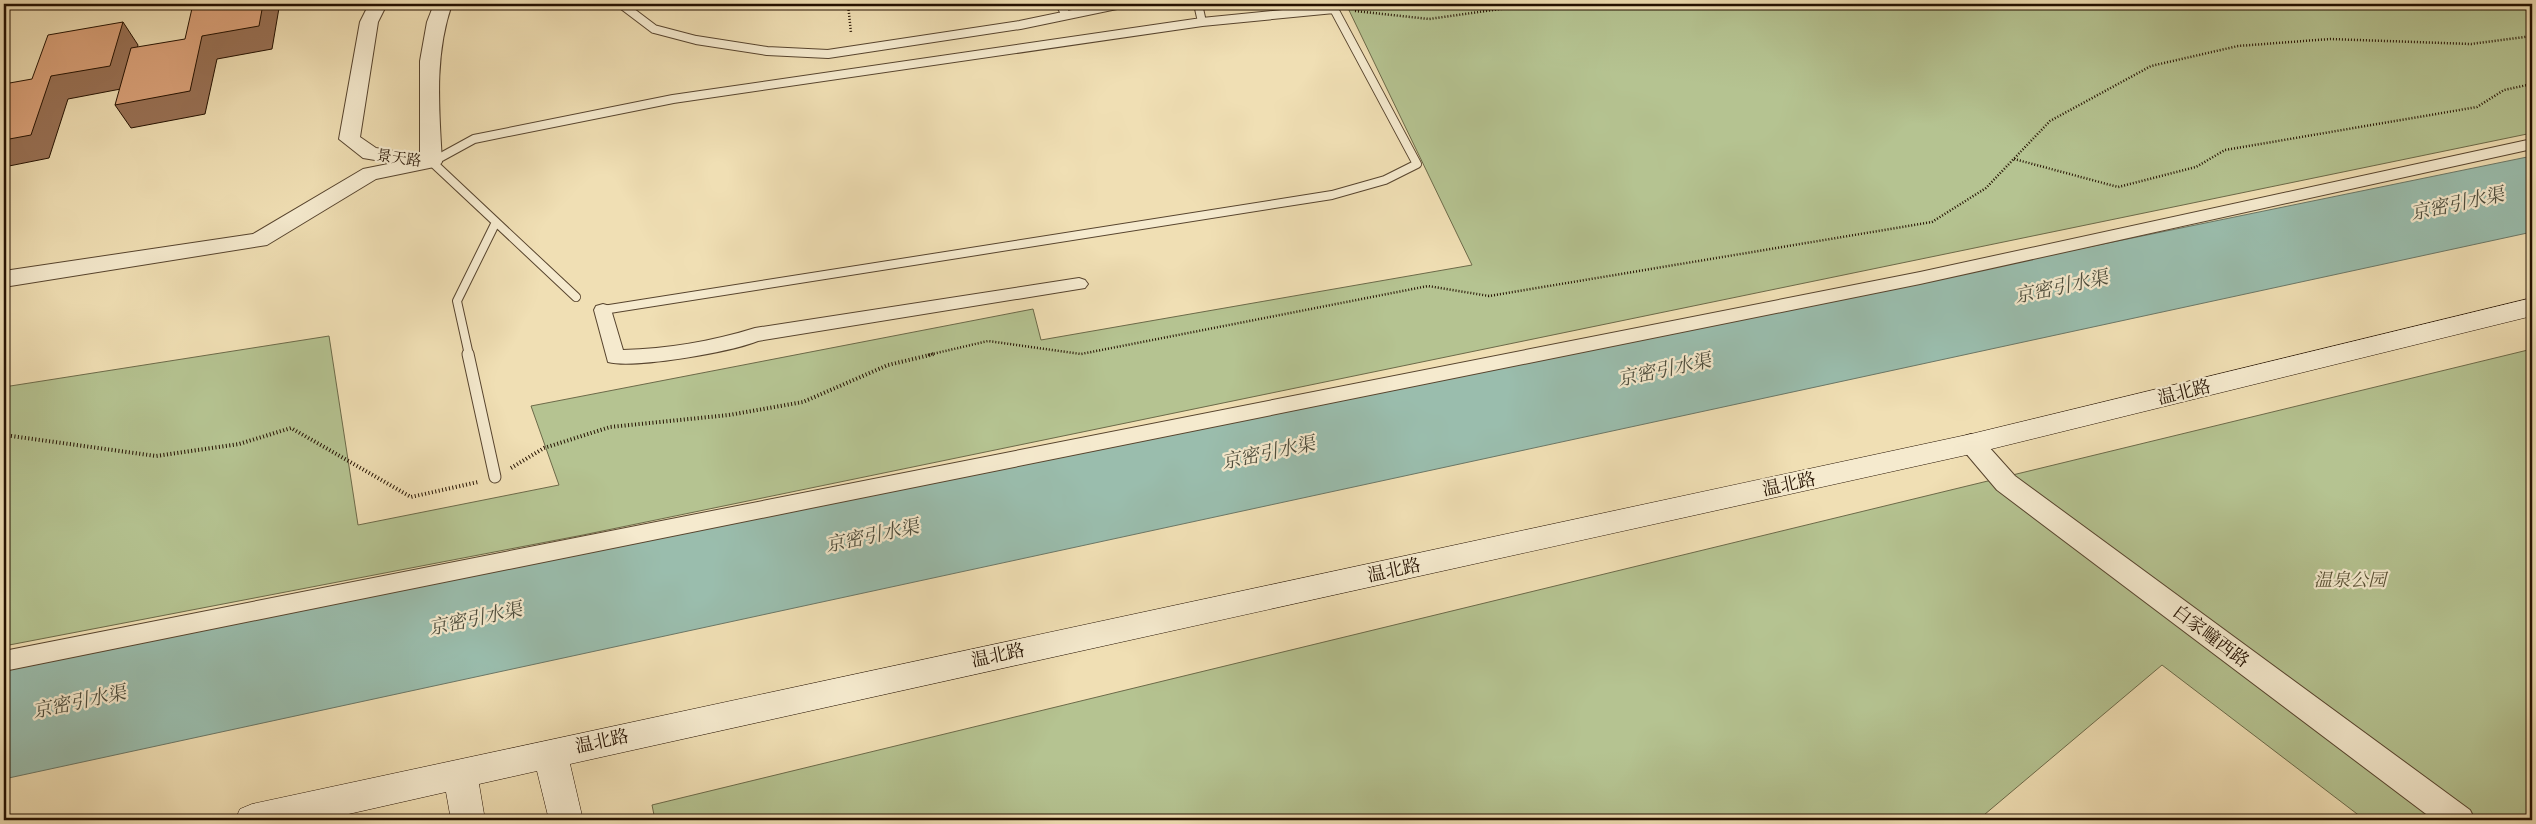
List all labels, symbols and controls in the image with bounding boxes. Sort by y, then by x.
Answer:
street label: 景天路 [375,146,423,171]
water label: 京密引水渠 [2408,182,2509,226]
water label: 京密引水渠 [2012,265,2113,309]
water label: 京密引水渠 [1615,348,1716,392]
street label: 温北路 [2155,375,2213,410]
water label: 京密引水渠 [1219,431,1320,475]
street label: 温北路 [1760,468,1818,501]
water label: 京密引水渠 [823,514,924,558]
street label: 温北路 [1365,554,1423,587]
park label: 温泉公园 [2314,569,2389,592]
water label: 京密引水渠 [426,597,527,641]
street label: 白家疃西路 [2168,600,2254,673]
street label: 温北路 [969,639,1027,672]
water label: 京密引水渠 [30,680,131,724]
street label: 温北路 [573,725,631,758]

